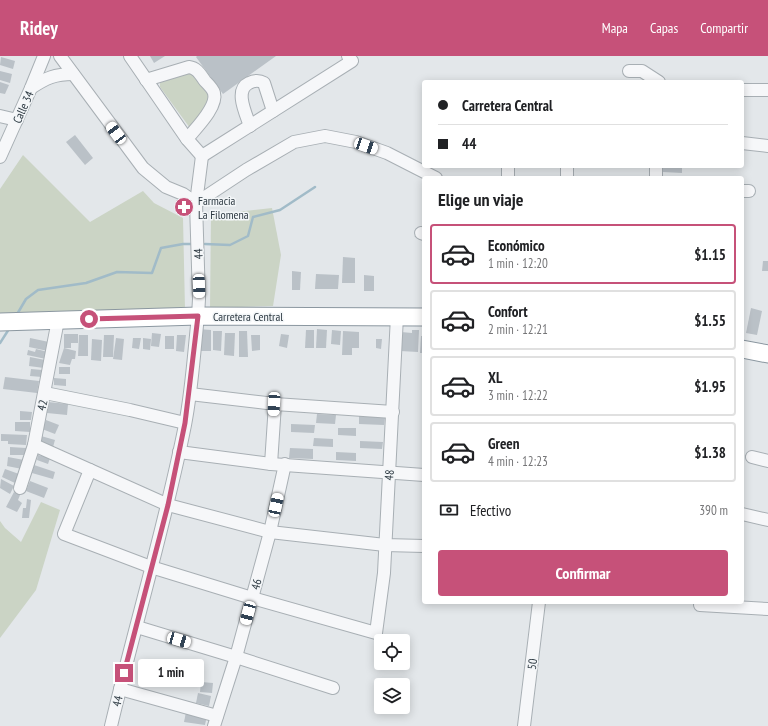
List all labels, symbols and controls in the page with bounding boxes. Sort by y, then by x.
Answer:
text: Ridey [20,16,58,40]
text: Mapa [602,19,628,37]
text: Capas [650,19,678,37]
text: Compartir [700,19,748,37]
street label: Calle 34 [9,88,37,126]
text: Carretera Central [462,96,553,115]
car [104,120,128,146]
text: 44 [462,134,476,153]
car [353,136,379,156]
text: Elige un viaje [438,188,523,211]
place label: Farmacia La Filomena [198,193,249,222]
pharmacy icon: Farmacia La Filomena [173,196,195,218]
icon: car [440,236,476,272]
text: Económico [488,236,545,255]
text: $1.15 [694,245,726,264]
street label: 44 [190,248,206,260]
text: 1 min · 12:20 [488,255,548,272]
car [193,274,205,298]
icon: car [440,302,476,338]
text: Confort [488,302,528,321]
street label: Carretera Central [213,309,283,324]
route start [80,310,98,328]
text: $1.55 [694,311,726,330]
text: 2 min · 12:21 [488,321,548,338]
icon: car [440,368,476,404]
text: XL [488,368,502,387]
text: $1.95 [694,377,726,396]
text: 3 min · 12:22 [488,387,548,404]
car [267,392,281,416]
street label: 42 [34,398,50,412]
icon: car [440,434,476,470]
text: Green [488,434,520,453]
text: $1.38 [694,443,726,462]
text: 4 min · 12:23 [488,453,548,470]
street label: 48 [381,469,397,481]
car [268,492,284,518]
icon: cash [438,499,460,521]
text: Efectivo [470,501,511,520]
text: 390 m [699,502,728,519]
button: Confirmar [438,550,728,596]
street label: 46 [247,577,265,591]
car [239,600,257,626]
car [166,631,192,649]
map controls [374,634,410,714]
button: locate [374,634,410,670]
street label: 50 [524,658,540,670]
callout: 1 min [138,659,204,687]
route end [115,664,133,682]
text: 1 min [158,664,184,681]
button: layers [374,678,410,714]
street label: 44 [108,693,126,708]

